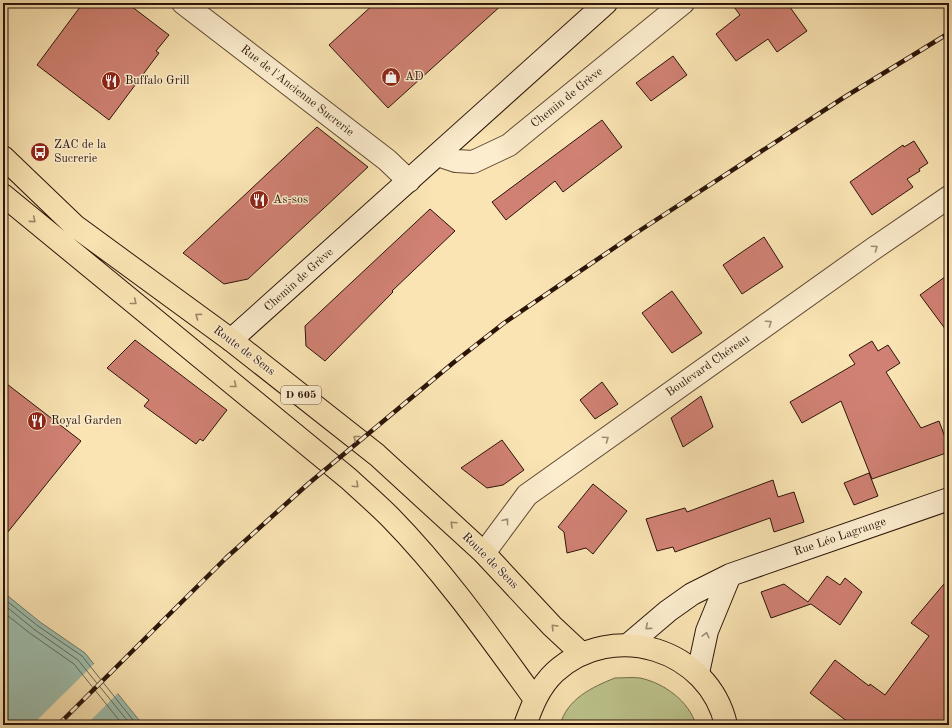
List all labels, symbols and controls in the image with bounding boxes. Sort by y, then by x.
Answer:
street label: Rue de l'Ancienne Sucrerie [238,43,356,139]
street label: Chemin de Grève [529,65,605,130]
shop icon: AD [380,66,402,88]
restaurant icon: Buffalo Grill [100,70,122,92]
place label: AD [405,71,424,83]
place label: Buffalo Grill [125,75,189,87]
place label: ZAC de la Sucrerie [54,139,106,165]
bus stop icon: ZAC de la Sucrerie [29,141,51,163]
restaurant icon: As-sos [248,189,270,211]
place label: As-sos [273,194,308,206]
one-way arrow [28,215,36,222]
street label: Chemin de Grève [262,246,336,314]
one-way arrow [870,246,877,253]
one-way arrow [129,298,136,305]
one-way arrow [195,314,202,321]
one-way arrow [764,321,771,328]
street label: Route de Sens [211,324,277,378]
street label: Boulevard Chéreau [664,332,752,399]
one-way arrow [230,380,237,387]
road number: D 605 [281,386,321,404]
restaurant icon: Royal Garden [26,410,48,432]
place label: Royal Garden [51,415,122,427]
one-way arrow [354,436,361,443]
one-way arrow [602,436,609,444]
one-way arrow [351,481,359,488]
street label: Rue Léo Lagrange [792,515,888,558]
one-way arrow [502,519,509,526]
one-way arrow [450,522,458,529]
street label: Route de Sens [460,531,520,591]
one-way arrow [645,623,652,630]
one-way arrow [551,624,559,632]
one-way arrow [702,632,710,639]

